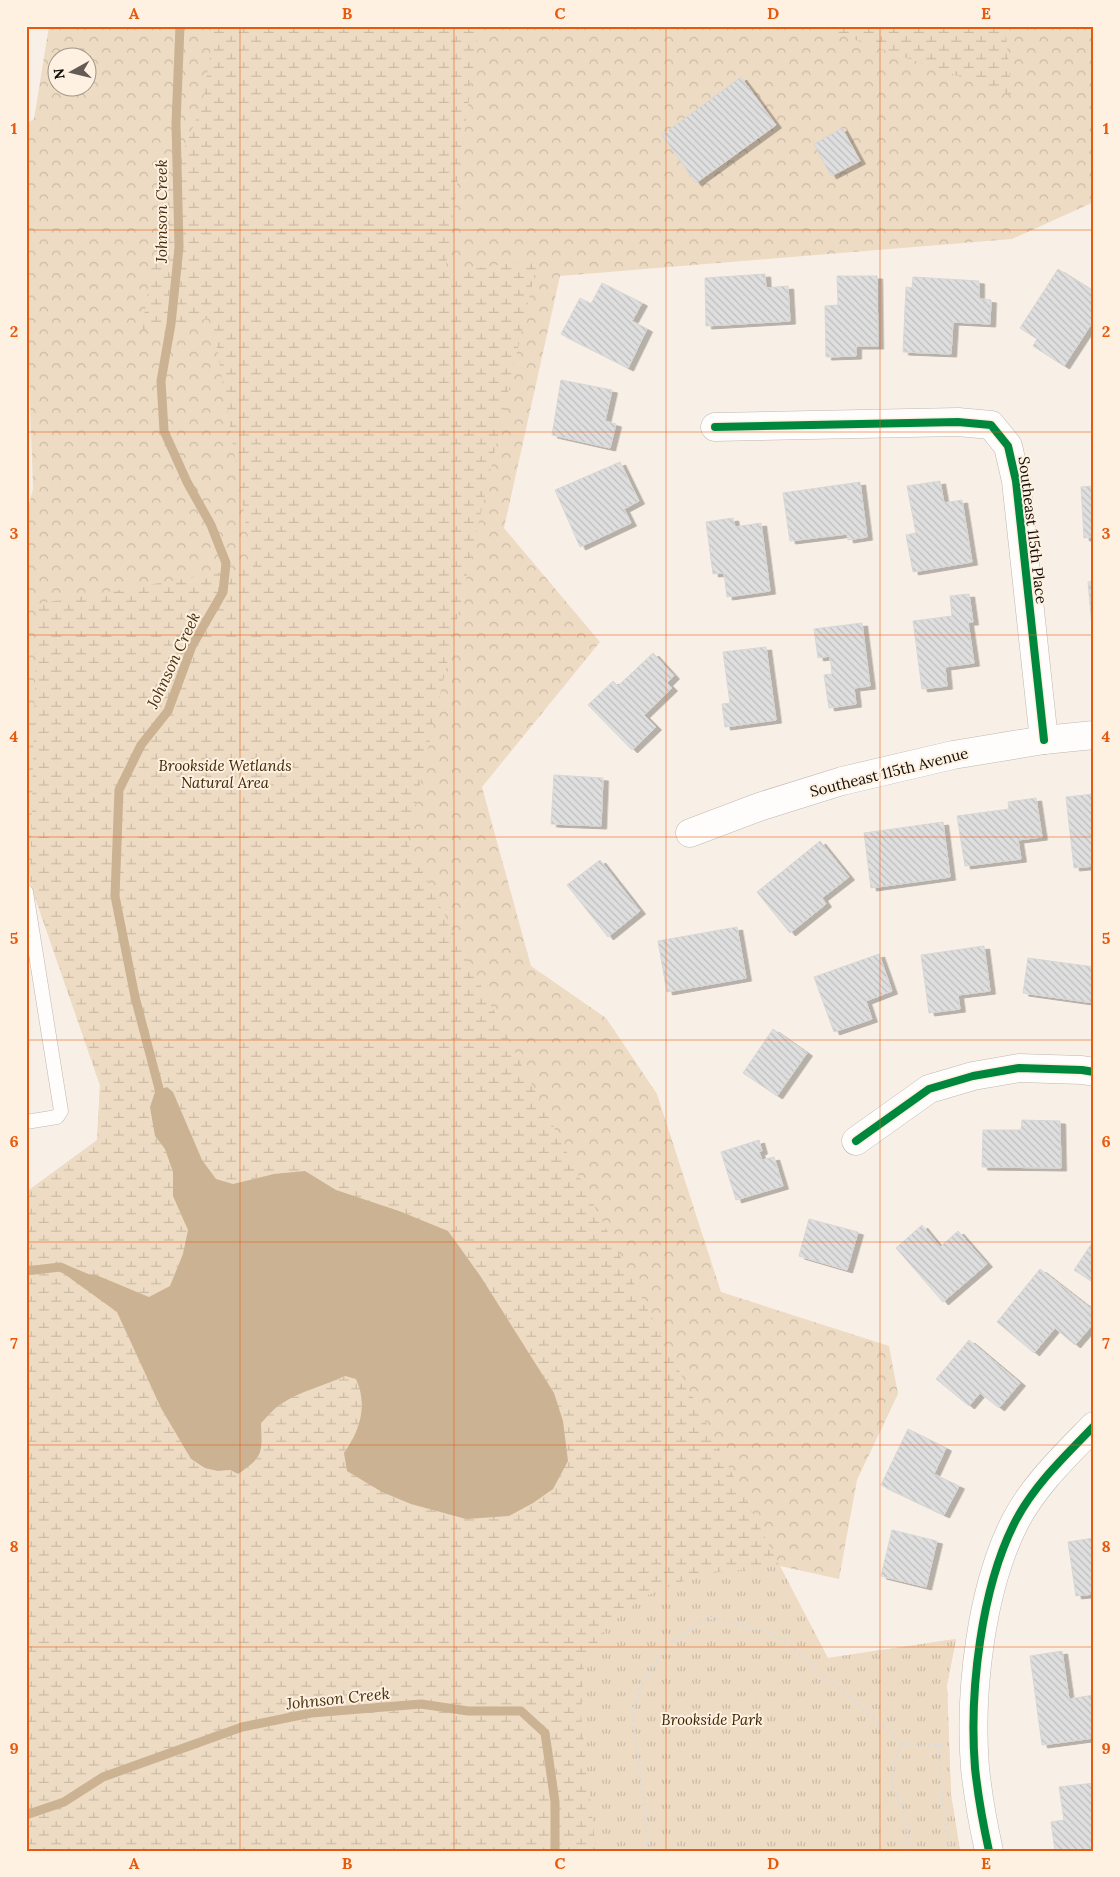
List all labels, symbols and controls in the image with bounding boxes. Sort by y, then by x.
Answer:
text: A [129,3,140,23]
text: B [342,3,353,23]
text: C [554,3,566,23]
text: D [767,3,779,23]
text: E [981,3,991,23]
north arrow [48,48,98,98]
text: N [49,67,69,80]
text: 1 [11,118,17,138]
text: 1 [1103,118,1109,138]
water label: Johnson Creek [151,159,171,264]
text: 2 [10,321,18,341]
text: 2 [1102,321,1110,341]
street label: Southeast 115th Place [1015,455,1051,605]
text: 3 [10,523,19,543]
text: 3 [1102,523,1111,543]
water label: Johnson Creek [142,609,204,712]
text: 4 [10,726,19,746]
text: 4 [1102,726,1111,746]
street label: Southeast 115th Avenue [808,743,970,801]
park label: Brookside Wetlands Natural Area [158,756,292,792]
text: 5 [10,928,19,948]
text: 5 [1102,928,1111,948]
text: 6 [9,1131,19,1151]
text: 6 [1101,1131,1111,1151]
text: 7 [10,1333,18,1353]
text: 7 [1102,1333,1110,1353]
text: 8 [9,1536,19,1556]
text: 8 [1101,1536,1111,1556]
water label: Johnson Creek [284,1683,391,1713]
park label: Brookside Park [661,1710,763,1729]
text: 9 [9,1738,19,1758]
text: 9 [1101,1738,1111,1758]
text: A [129,1853,140,1873]
text: B [342,1853,353,1873]
text: C [554,1853,566,1873]
text: D [767,1853,779,1873]
text: E [981,1853,991,1873]

